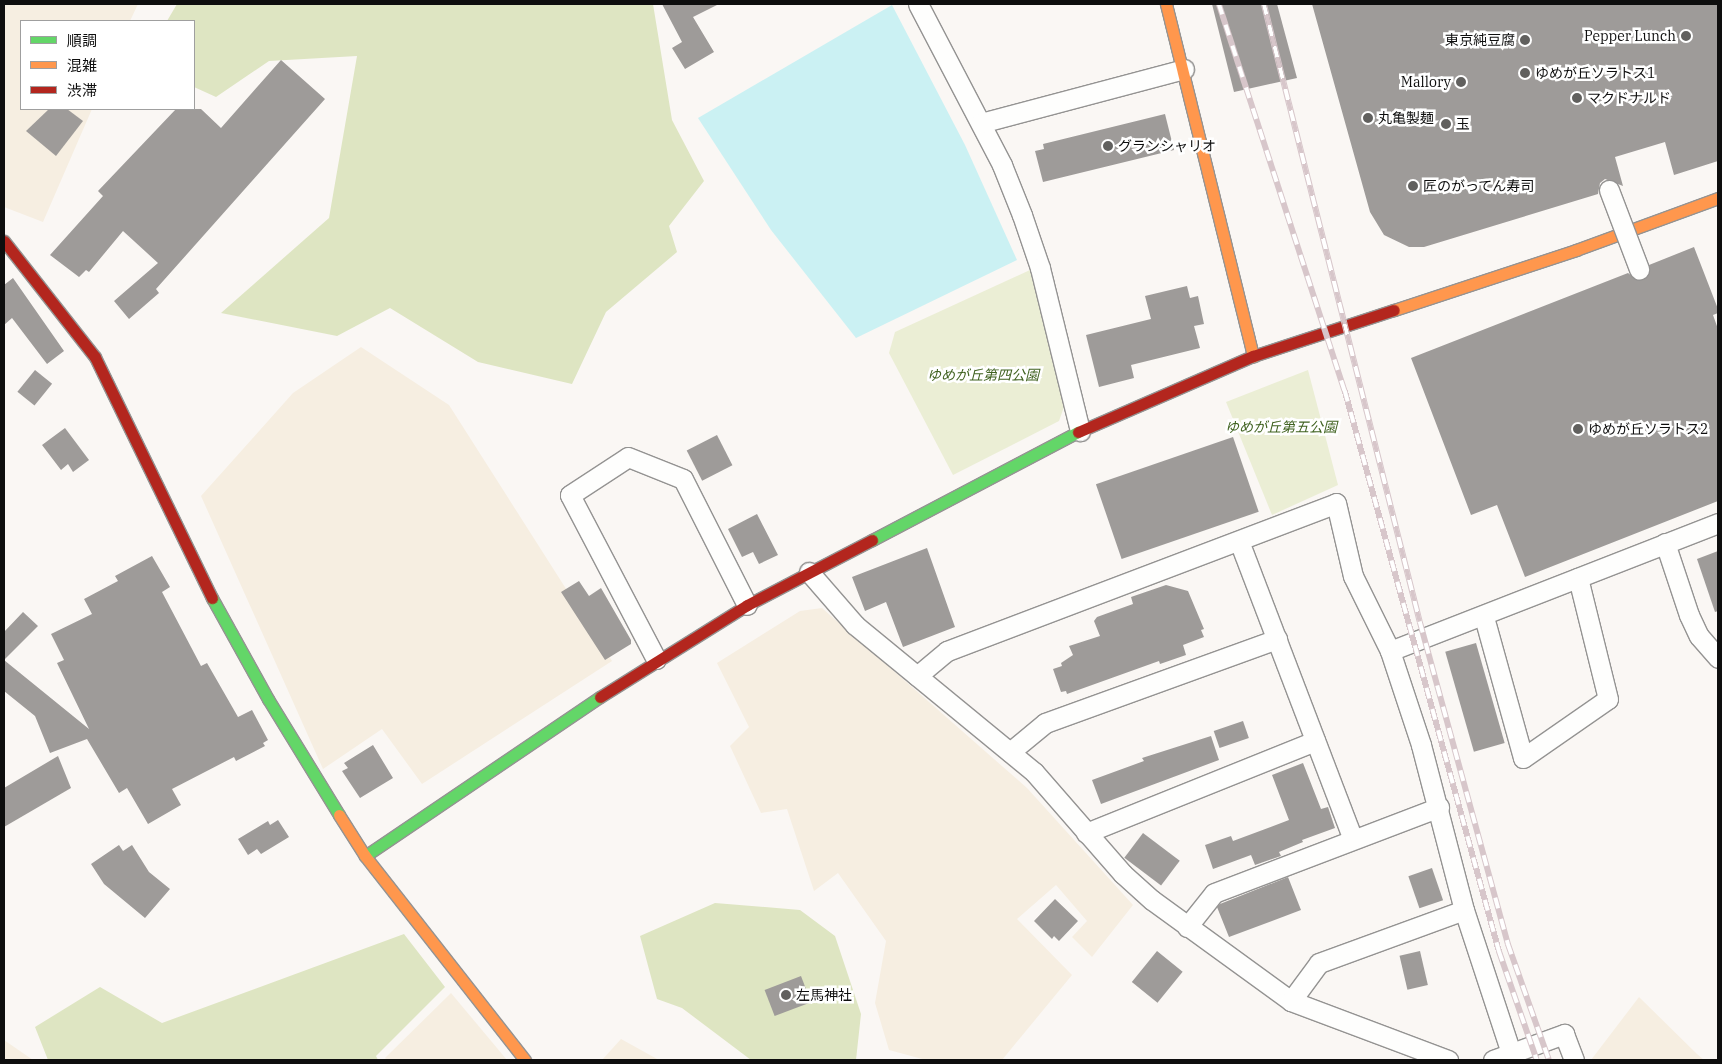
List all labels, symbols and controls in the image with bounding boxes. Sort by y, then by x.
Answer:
legend [20,20,195,110]
place label: Pepper Lunch [1584,28,1676,44]
marker: Pepper Lunch [1680,30,1692,42]
text: 順調 [67,31,97,50]
place label: 東京純豆腐 [1445,32,1515,48]
marker: 東京純豆腐 [1519,34,1531,46]
text: 混雑 [67,56,97,75]
place label: ゆめが丘ソラトス1 [1535,65,1655,81]
marker: ゆめが丘ソラトス1 [1519,67,1531,79]
place label: Mallory [1401,74,1451,90]
marker: Mallory [1455,76,1467,88]
text: 渋滞 [67,81,97,100]
place label: マクドナルド [1587,90,1671,106]
marker: マクドナルド [1571,92,1583,104]
place label: 丸亀製麺 [1378,110,1434,126]
marker: 丸亀製麺 [1362,112,1374,124]
place label: 玉 [1456,116,1470,132]
marker: 玉 [1440,118,1452,130]
place label: グランシャリオ [1118,138,1216,154]
marker: グランシャリオ [1102,140,1114,152]
place label: 匠のがってん寿司 [1423,178,1535,194]
marker: 匠のがってん寿司 [1407,180,1419,192]
park label: ゆめが丘第四公園 [927,367,1039,383]
park label: ゆめが丘第五公園 [1225,419,1337,435]
place label: ゆめが丘ソラトス2 [1588,421,1708,437]
marker: ゆめが丘ソラトス2 [1572,423,1584,435]
place label: 左馬神社 [796,987,852,1003]
marker: 左馬神社 [780,989,792,1001]

